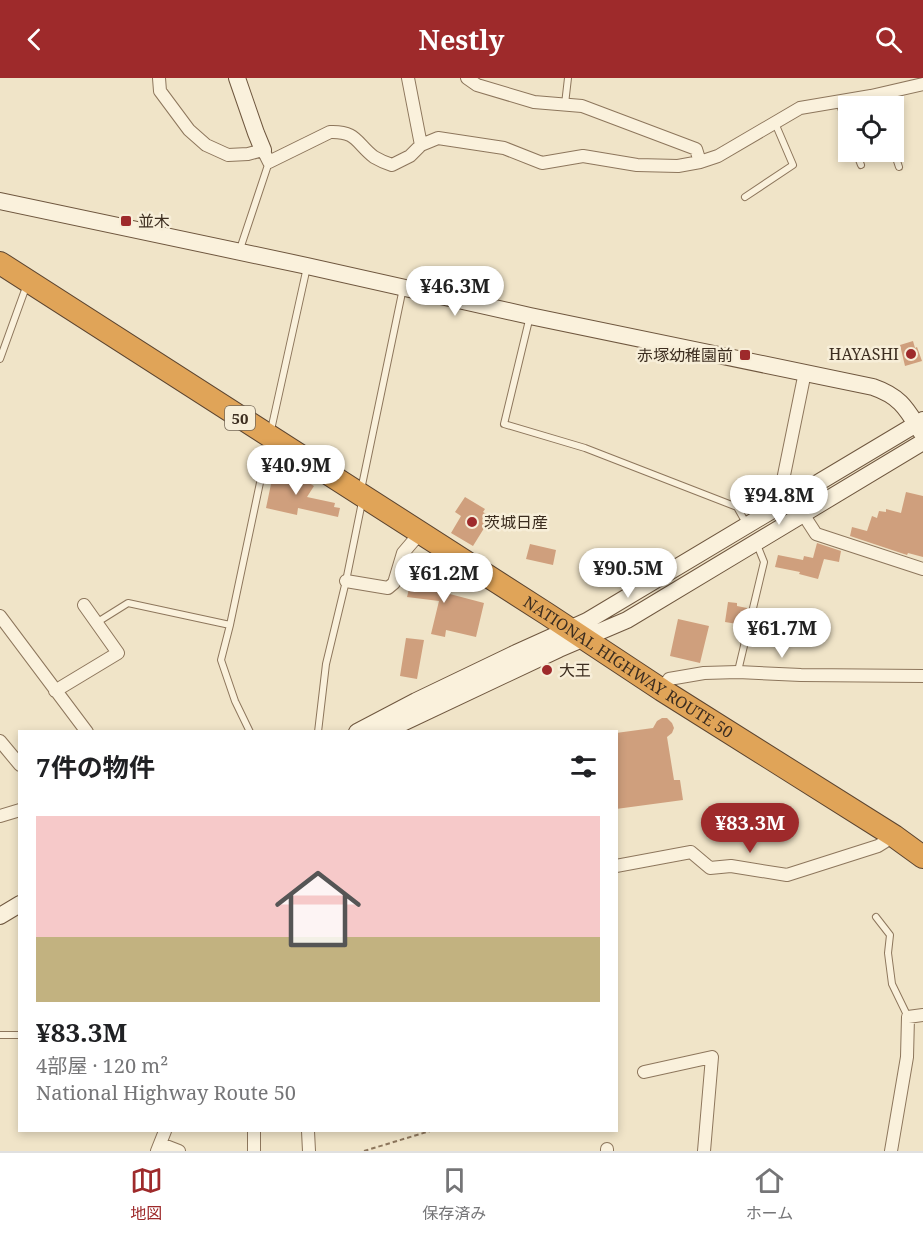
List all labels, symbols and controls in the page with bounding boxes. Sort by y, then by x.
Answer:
text: Nestly [419,21,504,58]
icon: back [18,23,51,56]
icon: search [872,23,905,56]
map controls [838,96,904,162]
button: locate [838,96,904,162]
place label: 並木 [138,210,170,232]
marker: 並木 [119,214,133,228]
pin: ¥46.3M [406,266,504,317]
text: ¥46.3M [420,272,490,299]
place label: HAYASHI [829,343,899,365]
place label: 赤塚幼稚園前 [637,344,733,366]
marker: HAYASHI [904,347,918,361]
marker: 赤塚幼稚園前 [738,348,752,362]
road number: 50 [225,406,255,430]
pin: ¥40.9M [247,445,345,496]
text: ¥40.9M [261,451,331,478]
pin: ¥94.8M [730,475,828,526]
text: ¥94.8M [744,481,814,508]
place label: 茨城日産 [484,511,548,533]
marker: 茨城日産 [465,515,479,529]
pin: ¥90.5M [579,548,677,599]
pin: ¥61.2M [395,553,493,604]
text: ¥90.5M [593,554,663,581]
text: ¥61.2M [409,559,479,586]
street label: NATIONAL HIGHWAY ROUTE 50 [519,591,737,743]
pin: ¥61.7M [733,608,831,659]
text: ¥61.7M [747,614,817,641]
place label: 大王 [559,659,591,681]
marker: 大王 [540,663,554,677]
text: 7件の物件 [36,749,155,785]
icon: filters [567,750,600,783]
pin: ¥83.3M [701,803,799,854]
text: ¥83.3M [715,809,785,836]
icon: home [264,855,372,963]
text: ¥83.3M [36,1014,127,1050]
text: 4部屋 · 120 m² [36,1052,168,1079]
text: National Highway Route 50 [36,1079,296,1106]
tab: 地図 [130,1164,163,1224]
tab: 保存済み [422,1164,486,1224]
tab: ホーム [746,1164,793,1224]

